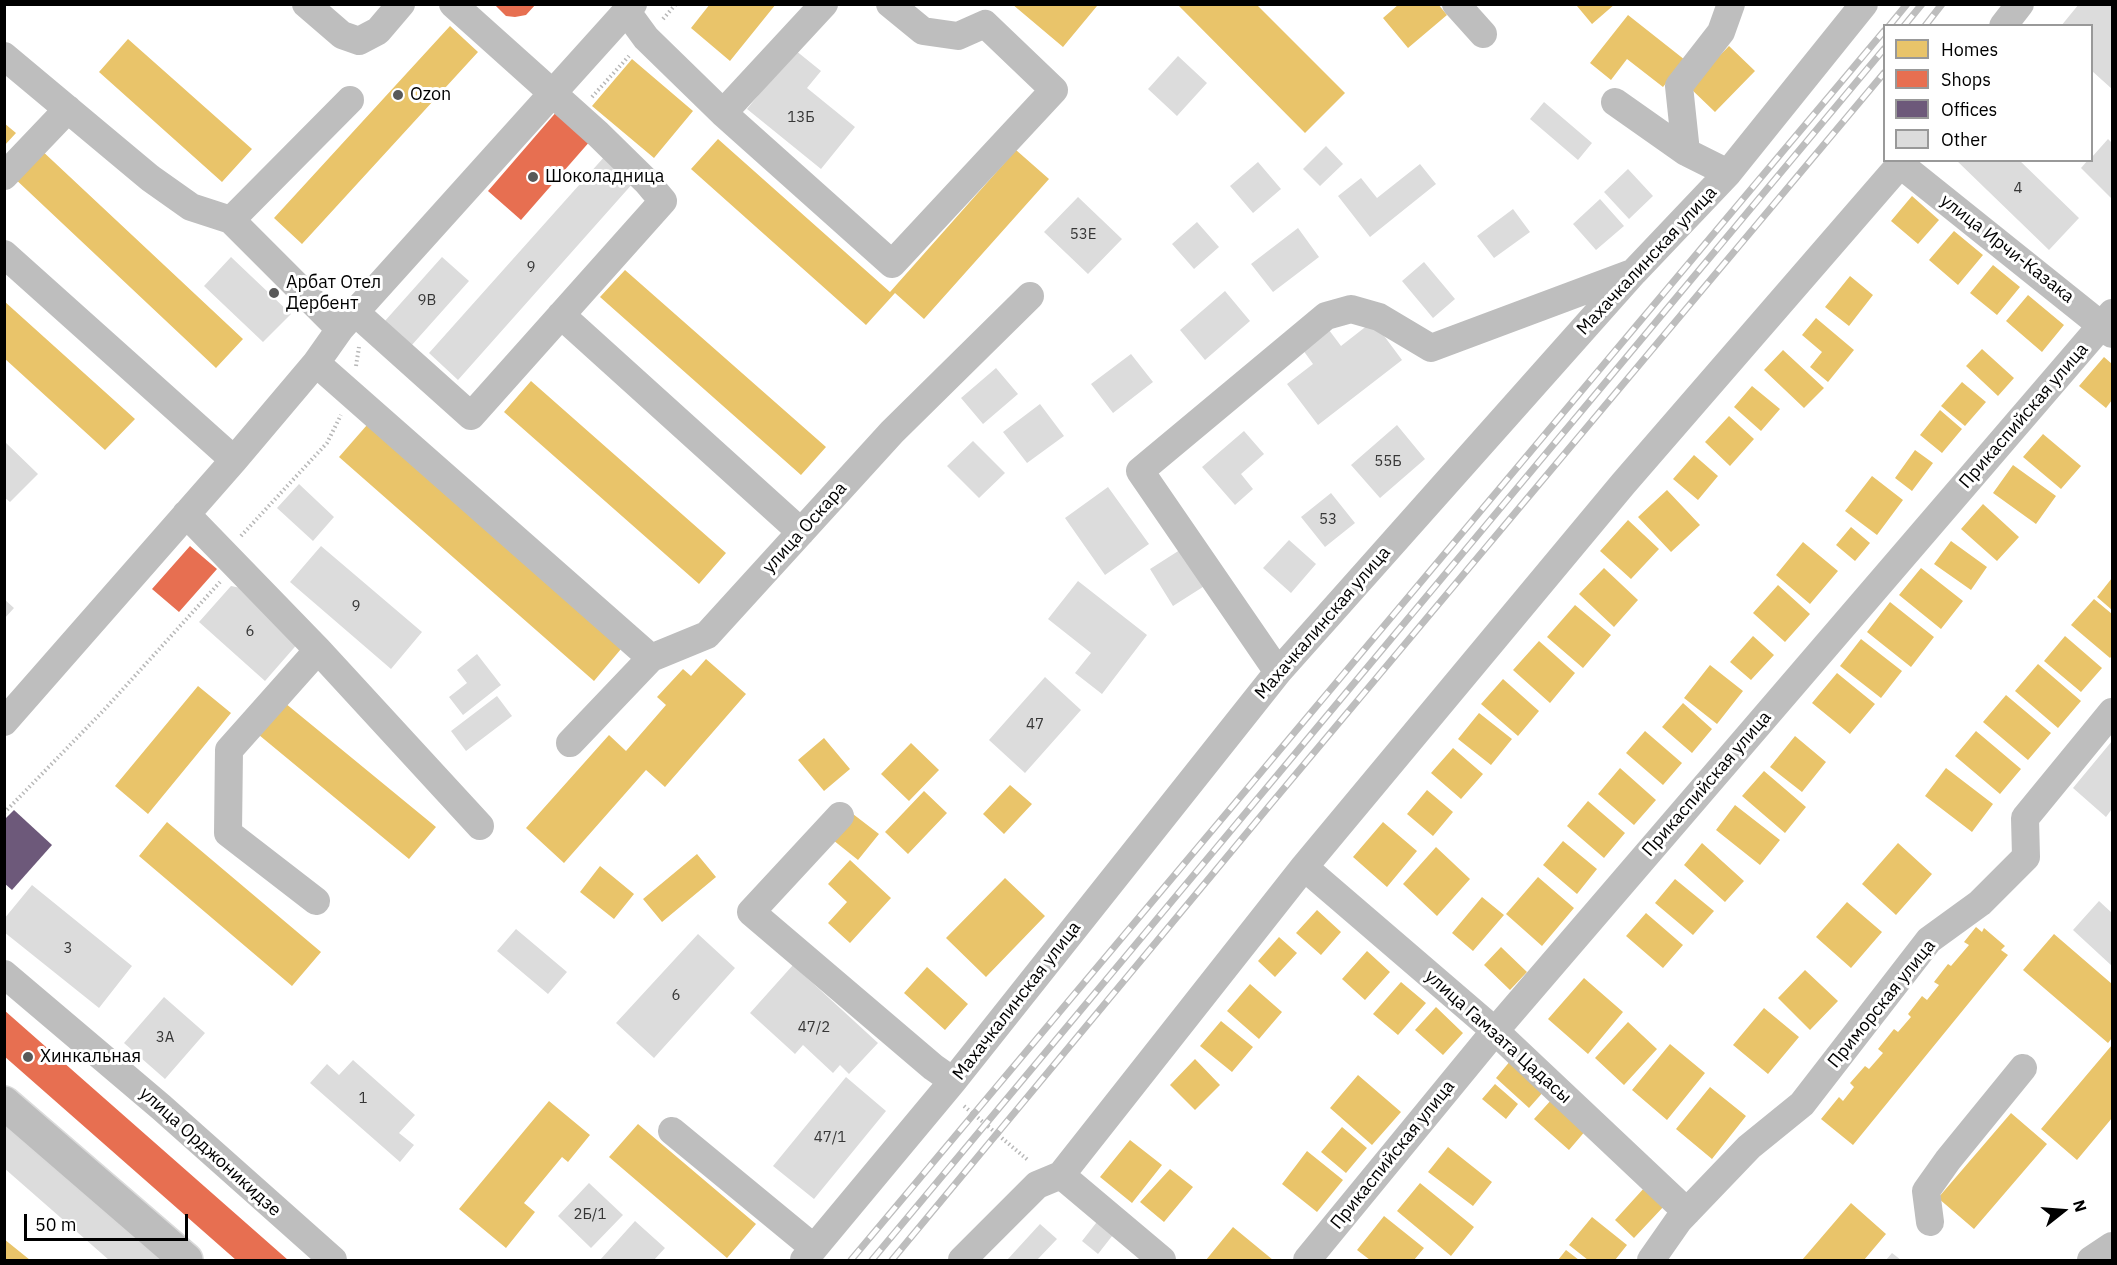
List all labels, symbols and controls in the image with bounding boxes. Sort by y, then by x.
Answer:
legend [1883,24,2093,162]
text: Homes [1941,38,1998,61]
text: Shops [1941,68,1991,91]
place label: Ozon [410,84,451,106]
marker: Ozon [391,88,405,102]
text: Offices [1941,98,1997,121]
house number: 13Б [787,109,815,127]
text: Other [1941,128,1987,151]
place label: Шоколадница [545,166,664,188]
marker: Шоколадница [526,170,540,184]
house number: 4 [2014,180,2022,198]
street label: Махачкалинская улица [1572,182,1722,340]
street label: улица Ирчи-Казака [1936,190,2078,308]
house number: 53Е [1070,226,1096,244]
house number: 9 [527,259,535,277]
place label: Арбат Отел Дербент [286,272,381,314]
marker: Арбат Отел Дербент [267,286,281,300]
house number: 9В [418,292,436,310]
street label: Прикаспийская улица [1955,339,2093,493]
house number: 55Б [1374,453,1402,471]
street label: улица Оскара [758,478,852,578]
house number: 53 [1319,511,1337,529]
street label: Махачкалинская улица [1251,542,1395,704]
house number: 9 [352,598,360,616]
house number: 6 [246,623,254,641]
street label: Прикаспийская улица [1638,707,1776,861]
house number: 47 [1026,716,1044,734]
street label: Махачкалинская улица [948,917,1086,1085]
street label: Приморская улица [1824,936,1940,1072]
house number: 3 [64,940,72,958]
street label: улица Гамзата Цадасы [1420,966,1576,1108]
house number: 6 [672,987,680,1005]
house number: 47/2 [798,1019,830,1037]
house number: 3А [156,1029,174,1047]
place label: Хинкальная [40,1046,141,1068]
marker: Хинкальная [21,1050,35,1064]
street label: Прикаспийская улица [1326,1076,1460,1234]
street label: улица Орджоникидзе [135,1083,285,1221]
house number: 1 [359,1090,367,1108]
house number: 47/1 [814,1129,846,1147]
north arrow [2033,1181,2093,1241]
text: N [2069,1197,2091,1214]
scale bar [27,1202,190,1240]
house number: 2Б/1 [573,1206,607,1224]
text: 50 m [35,1213,77,1236]

